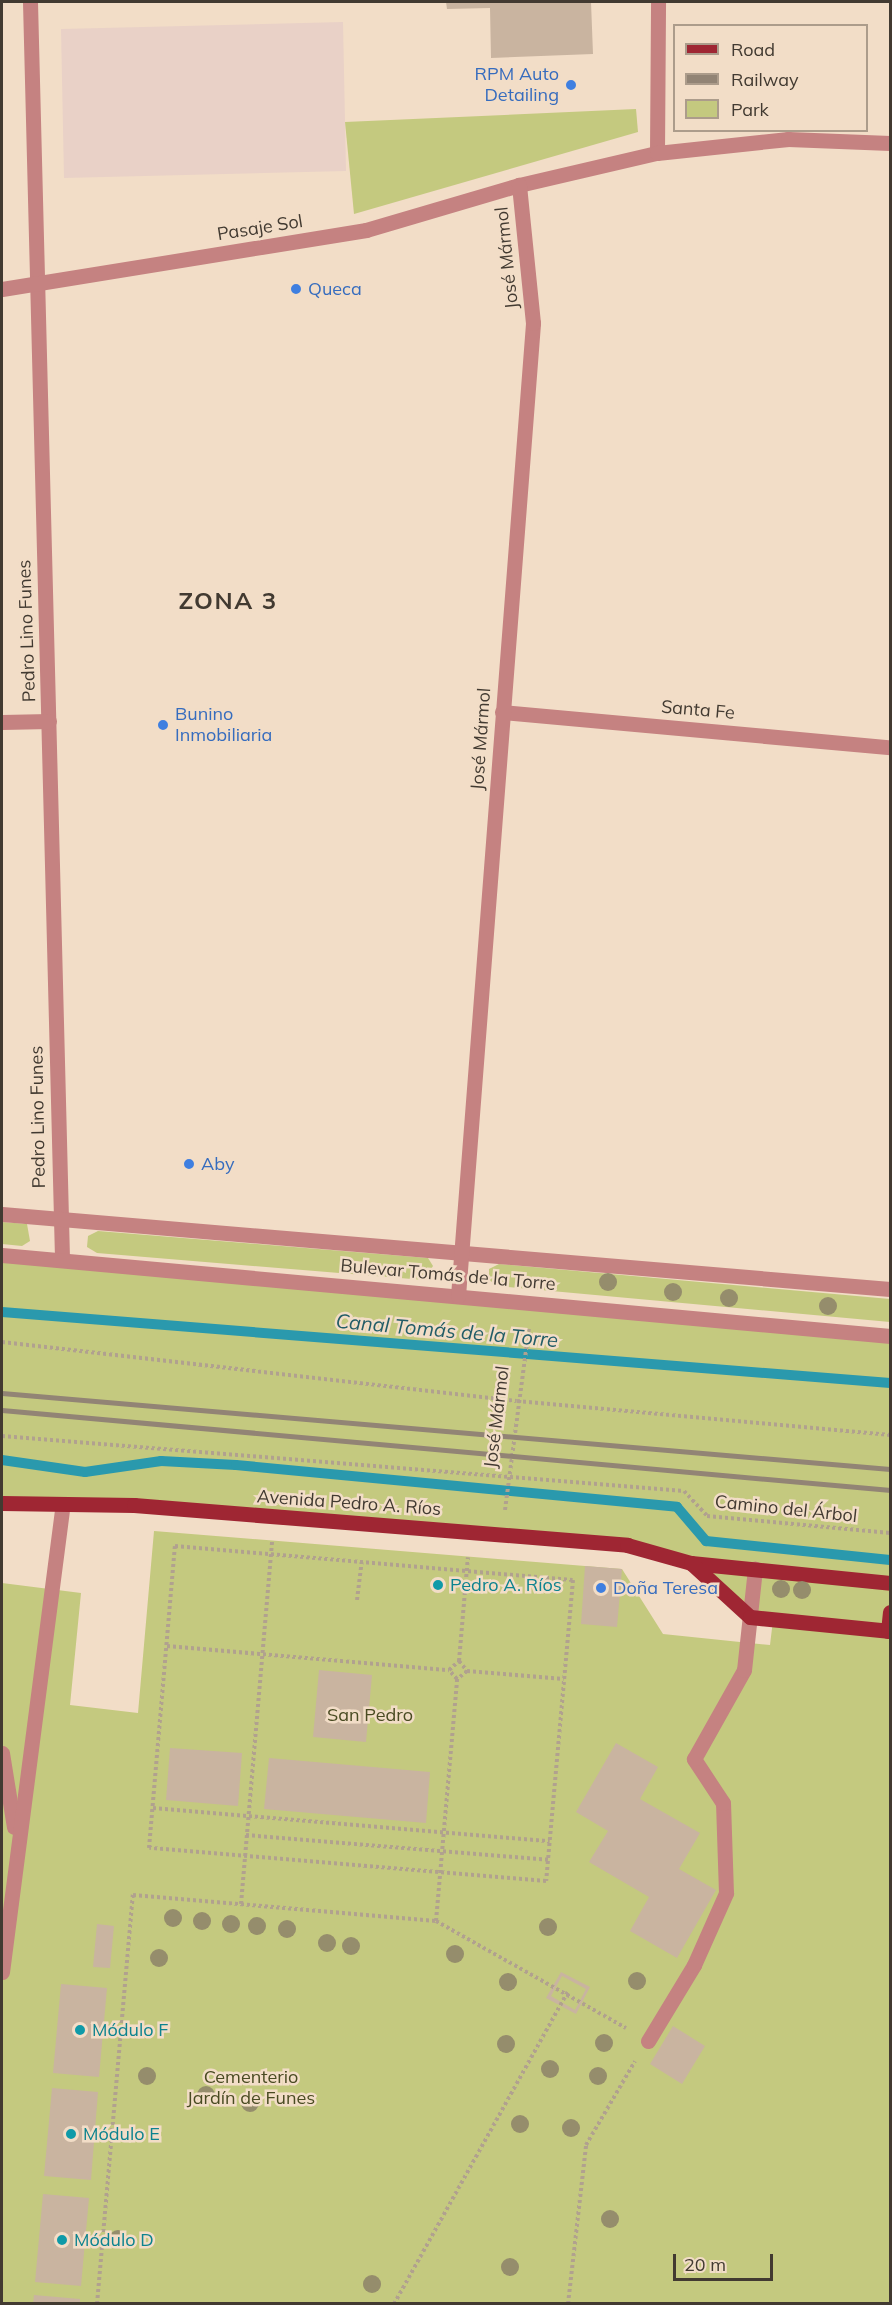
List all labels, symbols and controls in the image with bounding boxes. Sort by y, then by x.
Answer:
legend [673,24,868,132]
text: Road [731,38,775,61]
place label: RPM Auto Detailing [475,64,559,106]
text: Railway [731,68,799,91]
marker: RPM Auto Detailing [564,78,578,92]
text: Park [731,98,769,121]
street label: José Mármol [491,206,523,310]
street label: Pasaje Sol [216,211,304,245]
place label: Queca [308,278,362,300]
marker: Queca [289,282,303,296]
street label: Pedro Lino Funes [14,559,40,703]
district label: ZONA 3 [178,587,278,615]
street label: José Mármol [467,687,495,791]
street label: Santa Fe [660,696,736,724]
place label: Bunino Inmobiliaria [175,704,272,746]
marker: Bunino Inmobiliaria [156,718,170,732]
street label: Pedro Lino Funes [26,1046,50,1188]
place label: Aby [201,1153,234,1175]
marker: Aby [182,1157,196,1171]
street label: Bulevar Tomás de la Torre [340,1255,556,1295]
water label: Canal Tomás de la Torre [335,1308,559,1352]
street label: José Mármol [480,1365,514,1469]
street label: Avenida Pedro A. Ríos [256,1486,442,1520]
street label: Camino del Árbol [714,1491,858,1527]
place label: Pedro A. Ríos [450,1574,562,1596]
place label: Doña Teresa [613,1577,718,1599]
marker: Pedro A. Ríos [431,1578,445,1592]
marker: Doña Teresa [594,1581,608,1595]
park label: San Pedro [327,1704,413,1726]
place label: Módulo F [92,2019,168,2041]
marker: Módulo F [73,2023,87,2037]
park label: Cementerio Jardín de Funes [187,2067,315,2110]
place label: Módulo E [83,2123,160,2145]
marker: Módulo E [64,2127,78,2141]
place label: Módulo D [74,2229,154,2251]
marker: Módulo D [55,2233,69,2247]
scale bar [676,2242,776,2280]
text: 20 m [684,2253,726,2276]

